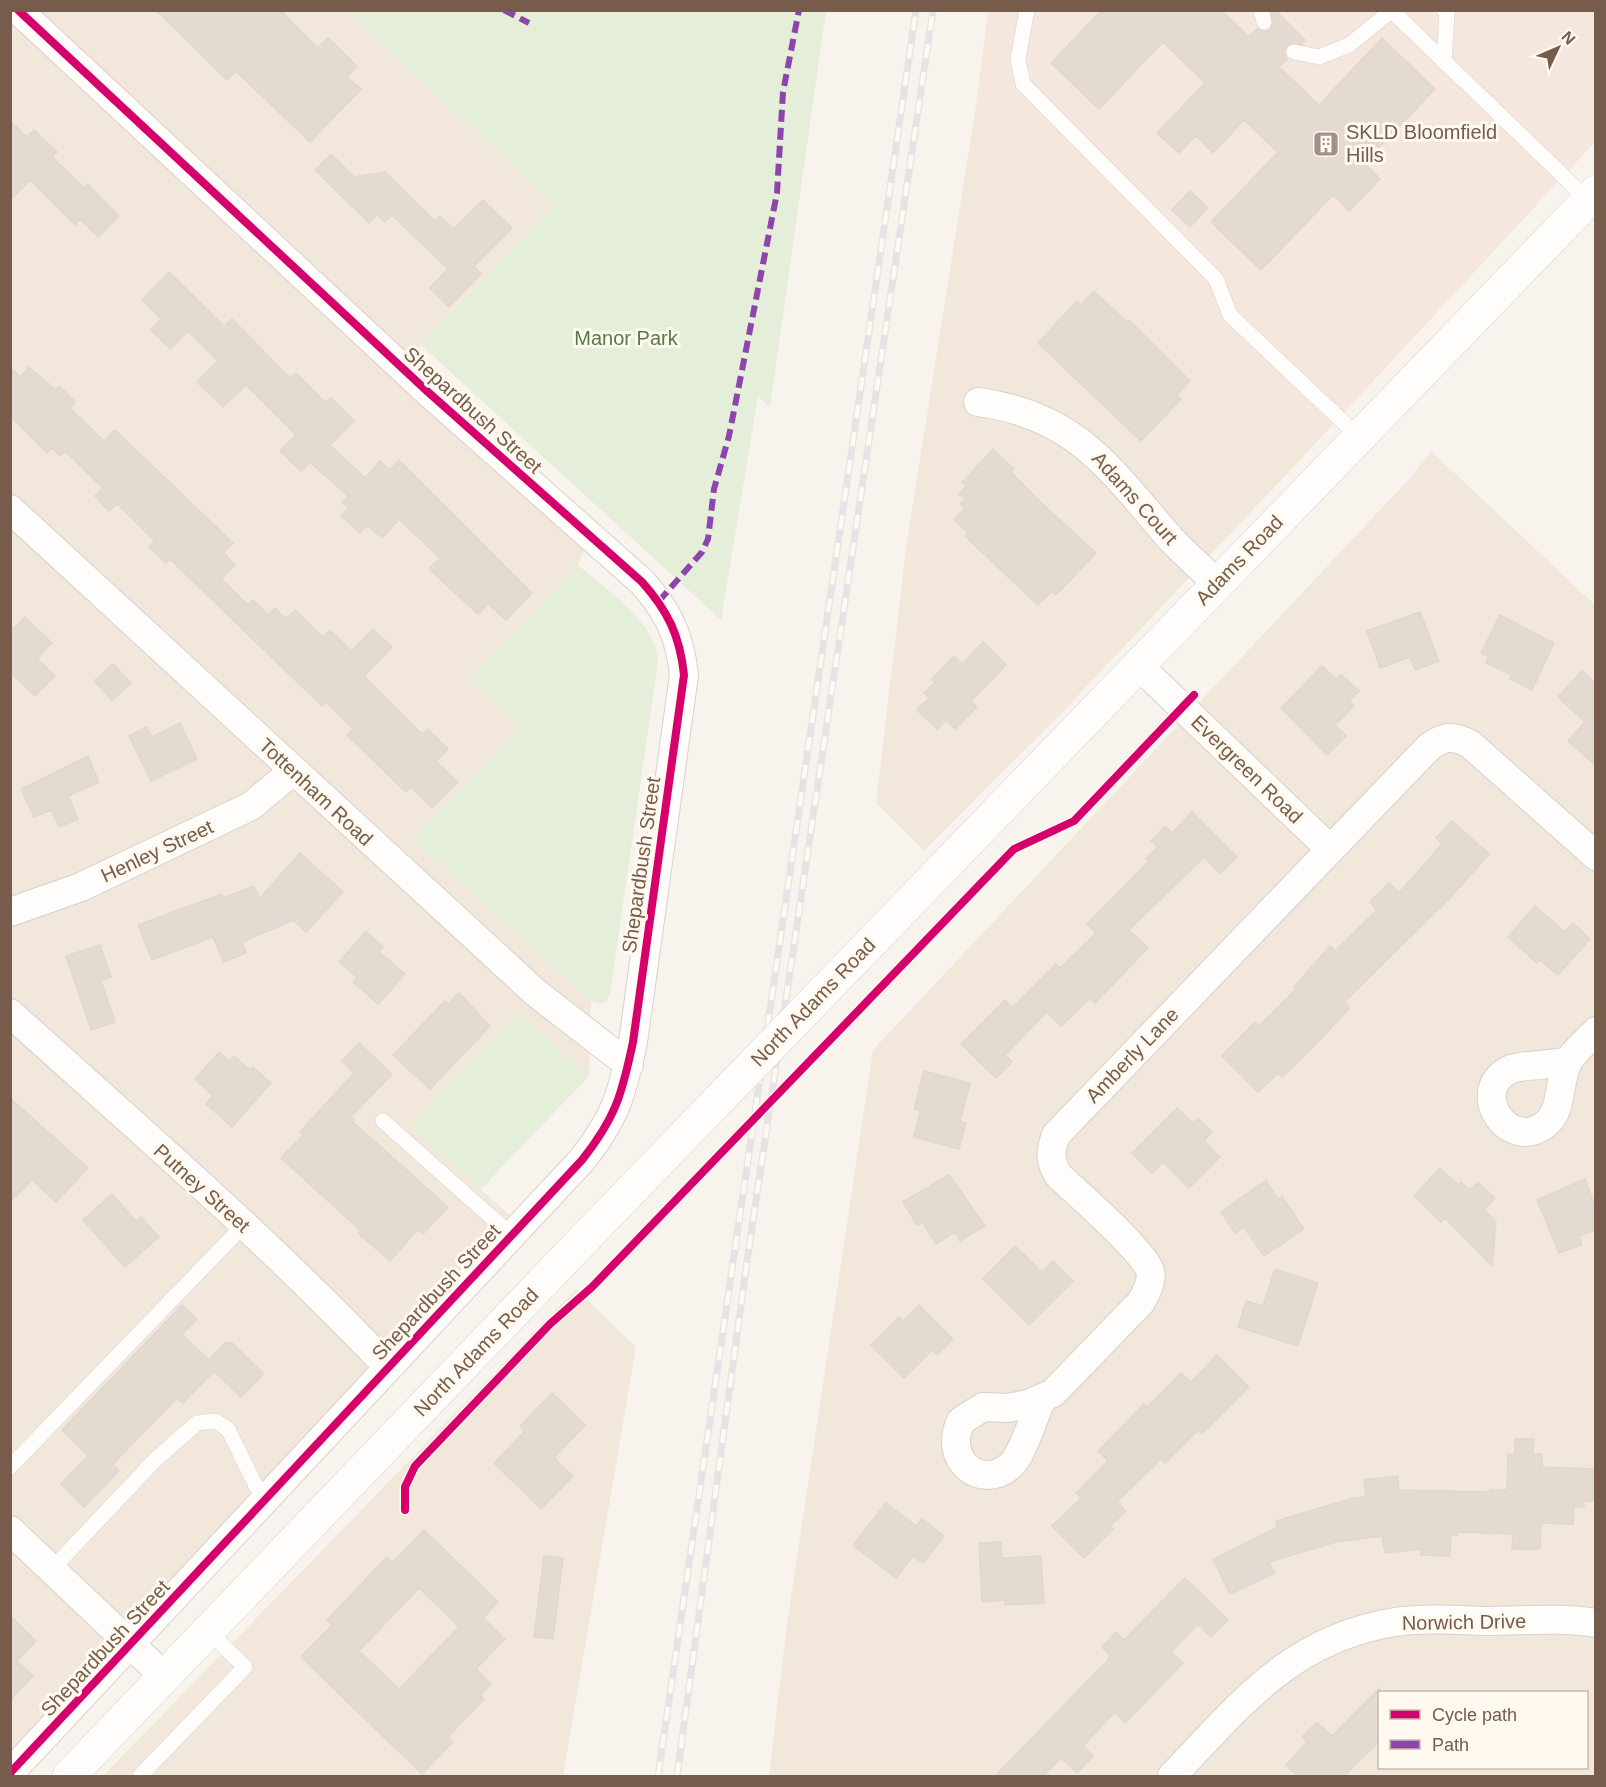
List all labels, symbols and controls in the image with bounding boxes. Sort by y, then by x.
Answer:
north arrow [1528,18,1588,78]
text: N [1558,28,1579,48]
place label: SKLD Bloomfield Hills [1346,121,1497,166]
building icon: SKLD Bloomfield Hills [1311,129,1341,159]
park label: Manor Park [574,327,679,349]
street label: Shepardbush Street [400,342,547,478]
street label: Adams Court [1088,447,1183,549]
street label: Adams Road [1191,511,1287,609]
street label: Evergreen Road [1187,710,1307,828]
street label: Tottenham Road [255,734,377,850]
street label: Shepardbush Street [618,775,664,955]
street label: Henley Street [97,815,217,887]
street label: North Adams Road [746,934,880,1070]
street label: Amberly Lane [1081,1003,1183,1107]
street label: Putney Street [150,1139,255,1237]
street label: Shepardbush Street [367,1219,505,1365]
street label: North Adams Road [409,1284,543,1420]
street label: Shepardbush Street [36,1575,174,1721]
street label: Norwich Drive [1402,1610,1526,1634]
legend [1378,1691,1588,1769]
text: Cycle path [1432,1705,1517,1725]
text: Path [1432,1735,1469,1755]

